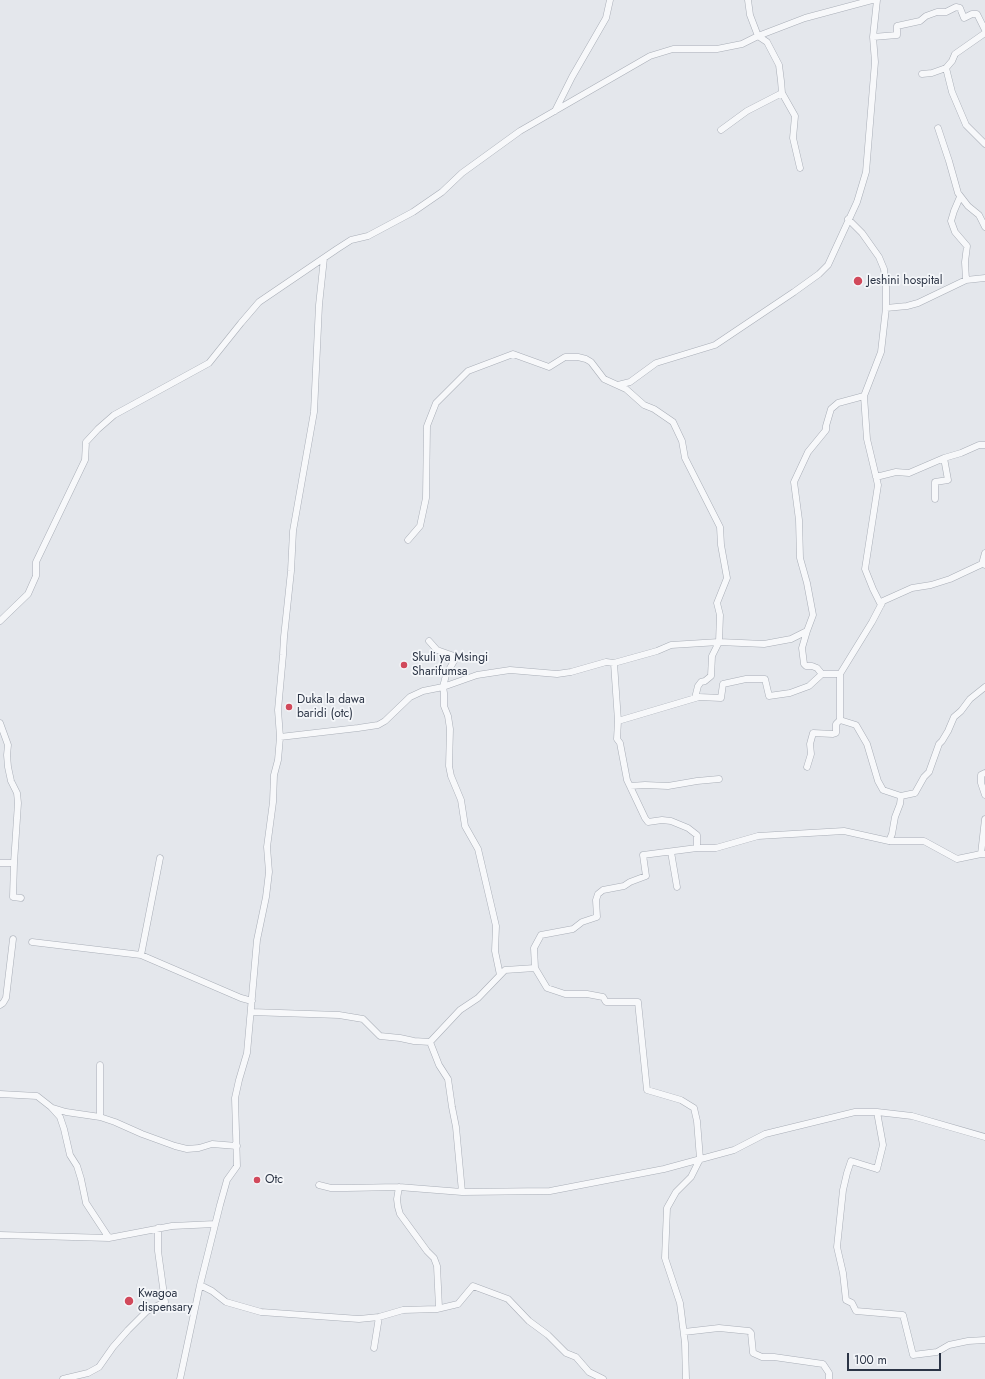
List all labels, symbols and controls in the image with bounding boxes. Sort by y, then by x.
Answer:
place label: Jeshini hospital [867,274,942,288]
marker: Jeshini hospital [852,275,864,287]
place label: Skuli ya Msingi Sharifumsa [412,651,488,679]
marker: Skuli ya Msingi Sharifumsa [399,660,409,670]
place label: Duka la dawa baridi (otc) [297,693,365,721]
marker: Duka la dawa baridi (otc) [284,702,294,712]
place label: Otc [265,1173,283,1187]
marker: Otc [252,1175,262,1185]
place label: Kwagoa dispensary [138,1287,192,1315]
marker: Kwagoa dispensary [123,1295,135,1307]
scale bar [849,1345,943,1371]
text: 100 m [854,1351,887,1369]

